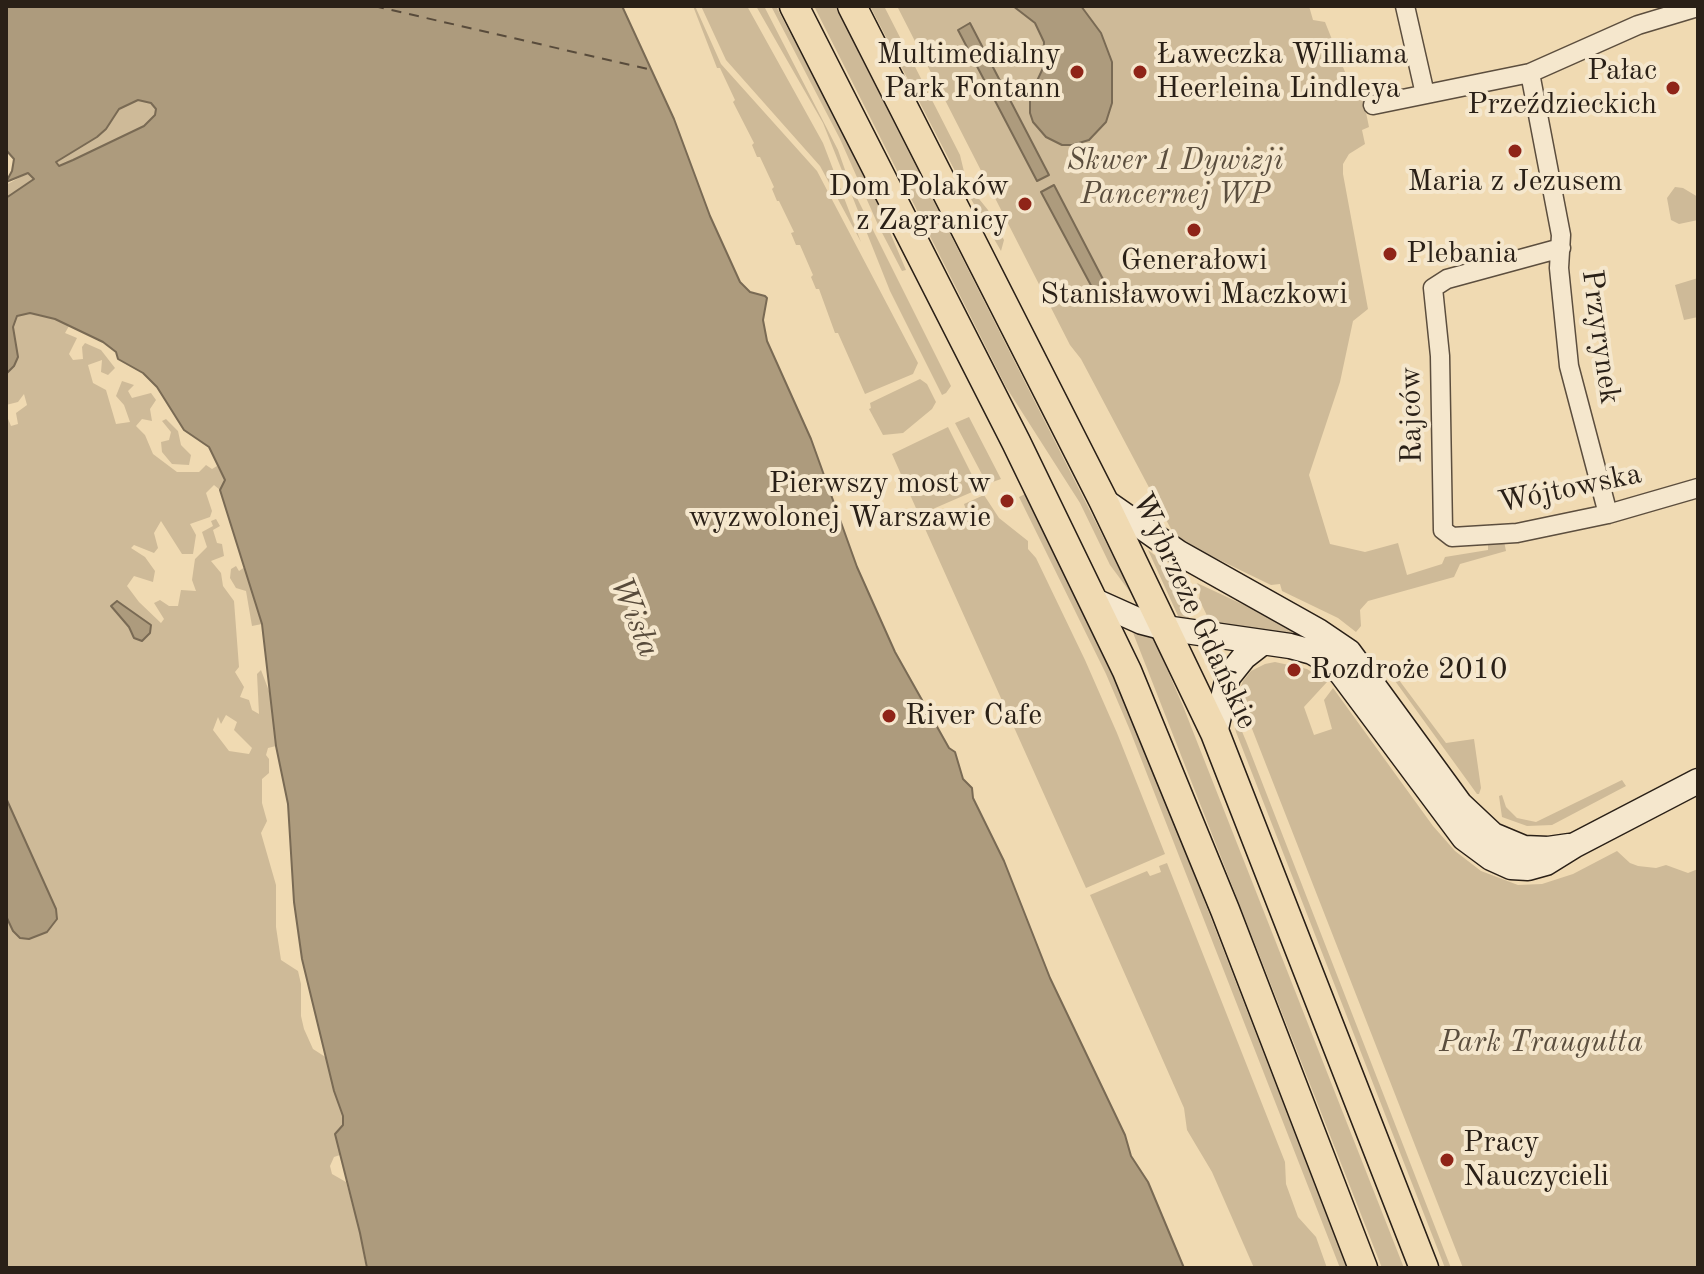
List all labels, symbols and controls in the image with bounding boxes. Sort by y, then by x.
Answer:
place label: Multimedialny Park Fontann [877,37,1061,108]
place label: Ławeczka Williama Heerleina Lindleya [1156,37,1408,108]
place label: Pałac Przeździeckich [1467,53,1657,124]
marker: Multimedialny Park Fontann [1068,63,1086,81]
marker: Ławeczka Williama Heerleina Lindleya [1131,63,1149,81]
marker: Pałac Przeździeckich [1664,79,1682,97]
marker: Maria z Jezusem [1506,142,1524,160]
park label: Skwer 1 Dywizji Pancernej WP [1067,143,1283,214]
place label: Maria z Jezusem [1407,164,1623,200]
place label: Dom Polaków z Zagranicy [829,169,1009,240]
marker: Dom Polaków z Zagranicy [1016,195,1034,213]
marker: Generałowi Stanisławowi Maczkowi [1185,221,1203,239]
place label: Plebania [1406,236,1518,272]
place label: Generałowi Stanisławowi Maczkowi [1040,243,1348,314]
marker: Plebania [1381,245,1399,263]
street label: Przyrynek [1573,267,1627,407]
street label: Rajców [1393,366,1431,464]
street label: Wójtowska [1495,456,1645,522]
place label: Pierwszy most w wyzwolonej Warszawie [689,466,991,536]
street label: Wybrzeże Gdańskie [1123,487,1265,735]
marker: Pierwszy most w wyzwolonej Warszawie [998,492,1016,510]
water label: Wisła [600,571,668,663]
place label: Rozdroże 2010 [1310,652,1507,688]
marker: Rozdroże 2010 [1285,661,1303,679]
place label: River Cafe [905,698,1042,734]
marker: River Cafe [880,707,898,725]
park label: Park Traugutta [1439,1025,1643,1061]
place label: Pracy Nauczycieli [1463,1125,1609,1196]
marker: Pracy Nauczycieli [1438,1151,1456,1169]

